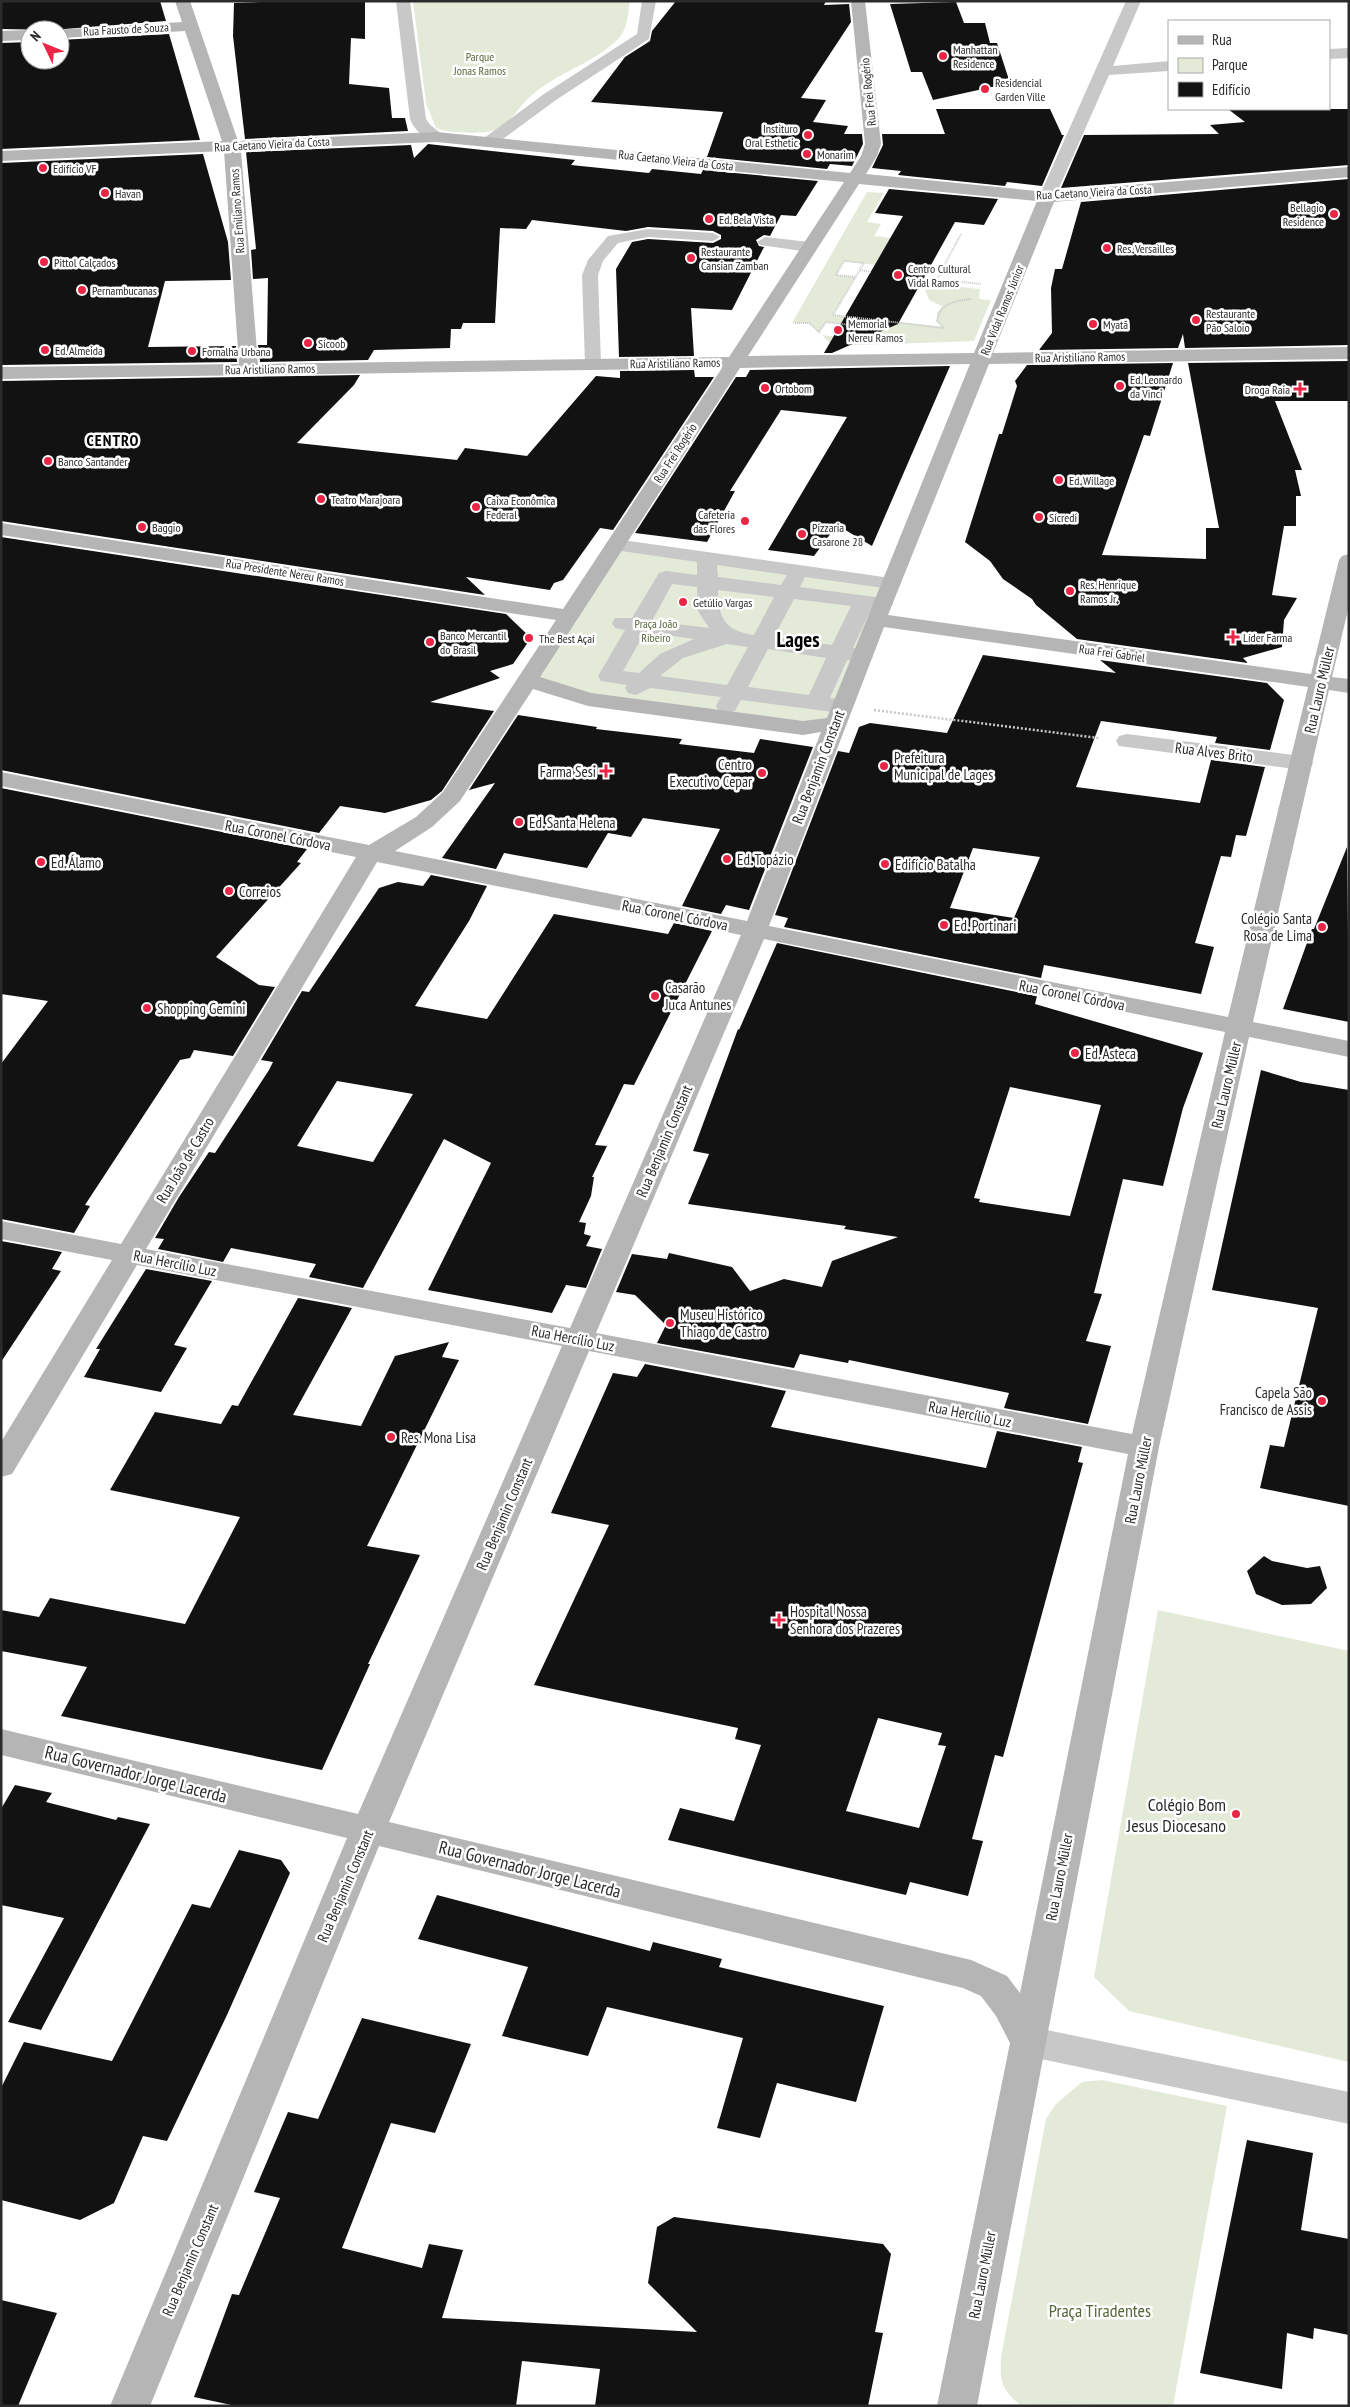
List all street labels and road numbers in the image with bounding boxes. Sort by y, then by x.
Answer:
street label: Rua Fausto de Souza [83,19,169,39]
street label: Rua Frei Rogério [857,57,879,127]
street label: Rua Caetano Vieira da Costa [214,133,330,155]
street label: Rua Caetano Vieira da Costa [618,146,734,174]
street label: Rua Emiliano Ramos [227,168,247,254]
street label: Rua Caetano Vieira da Costa [1036,181,1152,203]
street label: Rua Vidal Ramos Júnior [977,262,1027,357]
street label: Rua Aristiliano Ramos [1035,349,1125,365]
street label: Rua Aristiliano Ramos [630,355,720,371]
street label: Rua Aristiliano Ramos [225,361,315,377]
street label: Rua Frei Rogério [650,420,700,486]
street label: Rua Presidente Nereu Ramos [225,555,345,589]
street label: Rua Frei Gabriel [1078,641,1146,665]
street label: Rua Lauro Müller [1300,644,1338,735]
street label: Rua Benjamin Constant [788,708,848,826]
street label: Rua Alves Brito [1174,738,1254,766]
street label: Rua Coronel Córdova [223,815,333,855]
street label: Rua Coronel Córdova [620,895,730,935]
street label: Rua Coronel Córdova [1017,975,1127,1015]
street label: Rua Lauro Müller [1207,1039,1245,1130]
street label: Rua Benjamin Constant [632,1082,696,1200]
street label: Rua João de Castro [152,1114,218,1206]
street label: Rua Hercílio Luz [132,1246,218,1280]
street label: Rua Hercílio Luz [530,1321,616,1355]
street label: Rua Hercílio Luz [927,1397,1013,1431]
street label: Rua Lauro Müller [1120,1434,1156,1525]
street label: Rua Benjamin Constant [472,1455,536,1573]
street label: Rua Governador Jorge Lacerda [43,1740,229,1808]
street label: Rua Benjamin Constant [313,1827,377,1945]
street label: Rua Lauro Müller [1041,1831,1077,1922]
street label: Rua Governador Jorge Lacerda [437,1835,623,1903]
street label: Rua Benjamin Constant [158,2201,222,2319]
street label: Rua Lauro Müller [964,2229,1000,2320]

